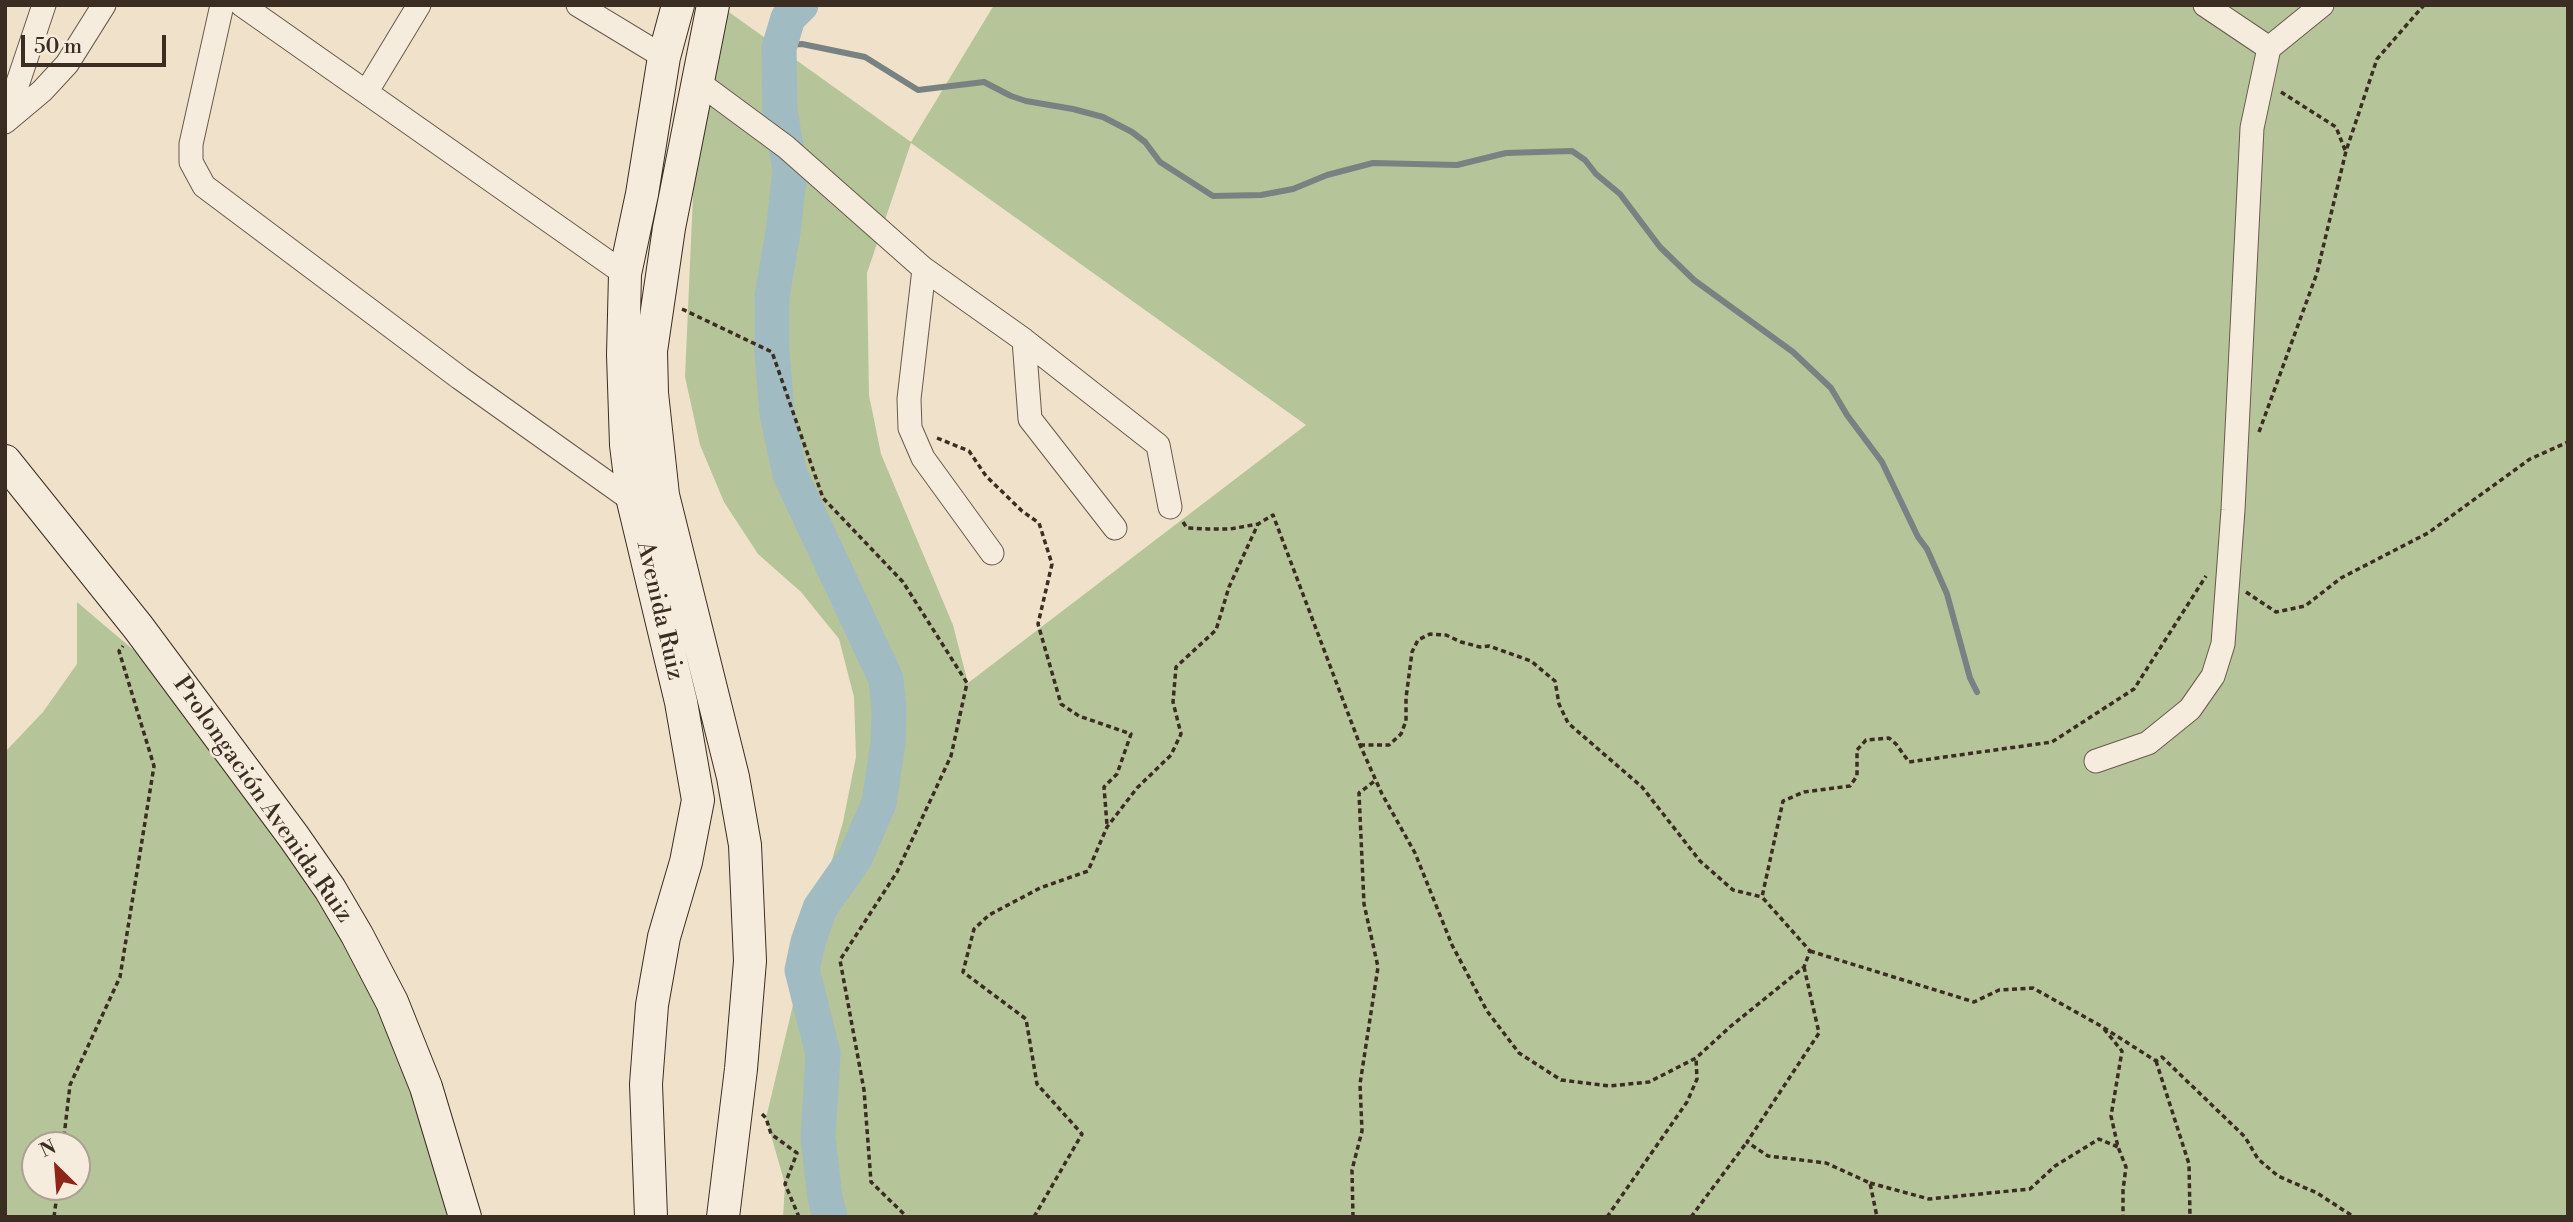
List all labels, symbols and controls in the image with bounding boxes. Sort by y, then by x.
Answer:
scale bar [24,21,170,65]
text: 50 m [34,34,82,60]
street label: Avenida Ruiz [629,539,689,683]
street label: Prolongación Avenida Ruiz [166,671,358,929]
north arrow [21,1131,91,1201]
text: N [36,1135,60,1163]

